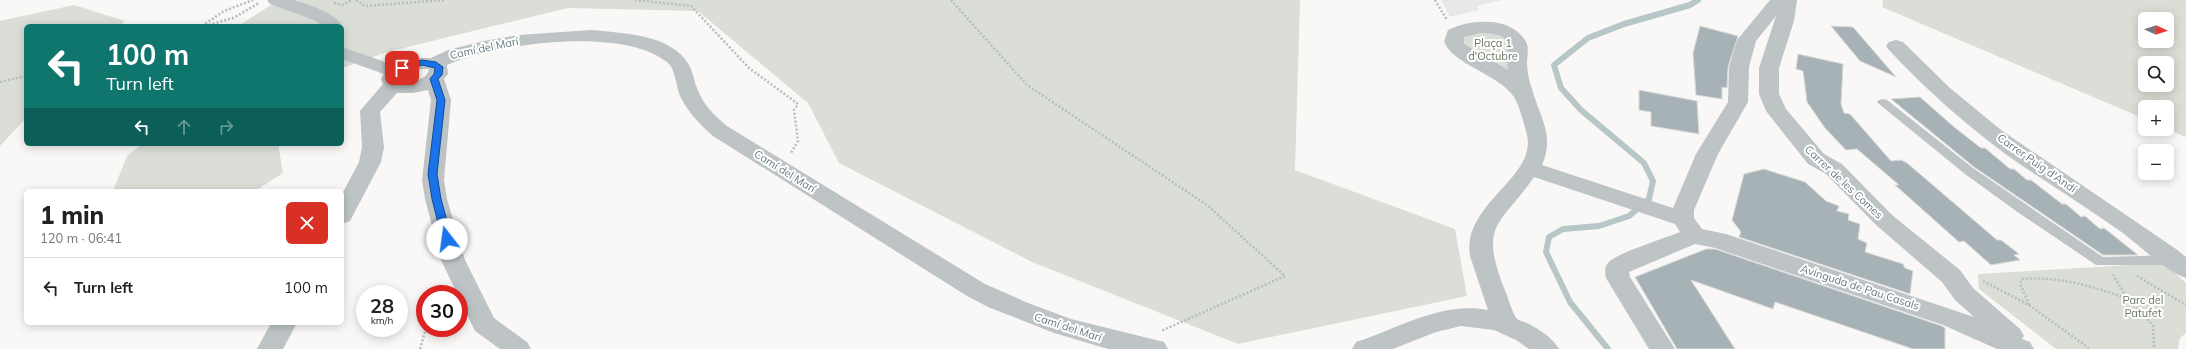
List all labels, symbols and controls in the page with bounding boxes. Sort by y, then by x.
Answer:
north arrow [2138,12,2174,48]
map controls [2138,12,2174,180]
street label: Camí del Marí [448,34,521,62]
park label: Plaça 1 d'Octubre [1468,36,1518,63]
text: 100 m [106,37,189,72]
icon: left [40,40,92,92]
pin [385,51,419,85]
button: search [2138,56,2174,92]
icon: arrive [391,57,413,79]
text: Turn left [106,72,174,95]
button: + [2138,100,2174,136]
icon: left [131,116,153,138]
icon: ahead [173,116,195,138]
icon: right [215,116,237,138]
street label: Carrer Puig d'Andí [1995,131,2080,196]
street label: Carrer de les Comes [1802,142,1886,222]
button: − [2138,144,2174,180]
street label: Camí del Marí [752,147,819,196]
text: 1 min [40,200,104,230]
button: close [286,202,328,244]
position arrow [426,218,468,260]
text: 120 m · 06:41 [40,230,122,246]
street label: Avinguda de Pau Casals [1799,261,1921,313]
icon: left [40,277,62,299]
text: Turn left [74,278,133,297]
text: 100 m [284,278,328,297]
speed limit sign: 30 [416,285,468,337]
text: 28 [370,293,394,318]
park label: Parc del Patufet [2123,293,2163,320]
street label: Camí del Marí [1033,310,1105,345]
text: km/h [371,314,393,327]

